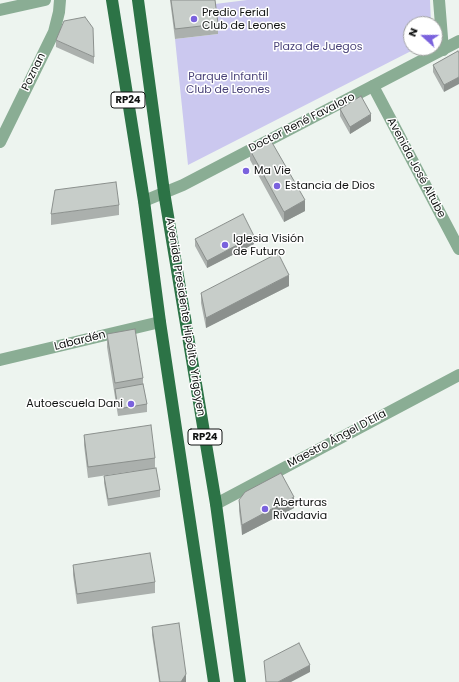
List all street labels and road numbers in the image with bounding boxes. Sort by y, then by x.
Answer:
street label: Poznan [19,51,49,93]
street label: Doctor René Favaloro [247,90,357,156]
road number: RP24 [111,92,145,108]
street label: Avenida José Altube [384,116,448,220]
street label: Avenida Presidente Hipólito Yrigoyen [163,217,207,417]
street label: Labardén [53,328,107,354]
street label: Maestro Ángel D'Elía [285,407,389,471]
road number: RP24 [188,429,222,445]

